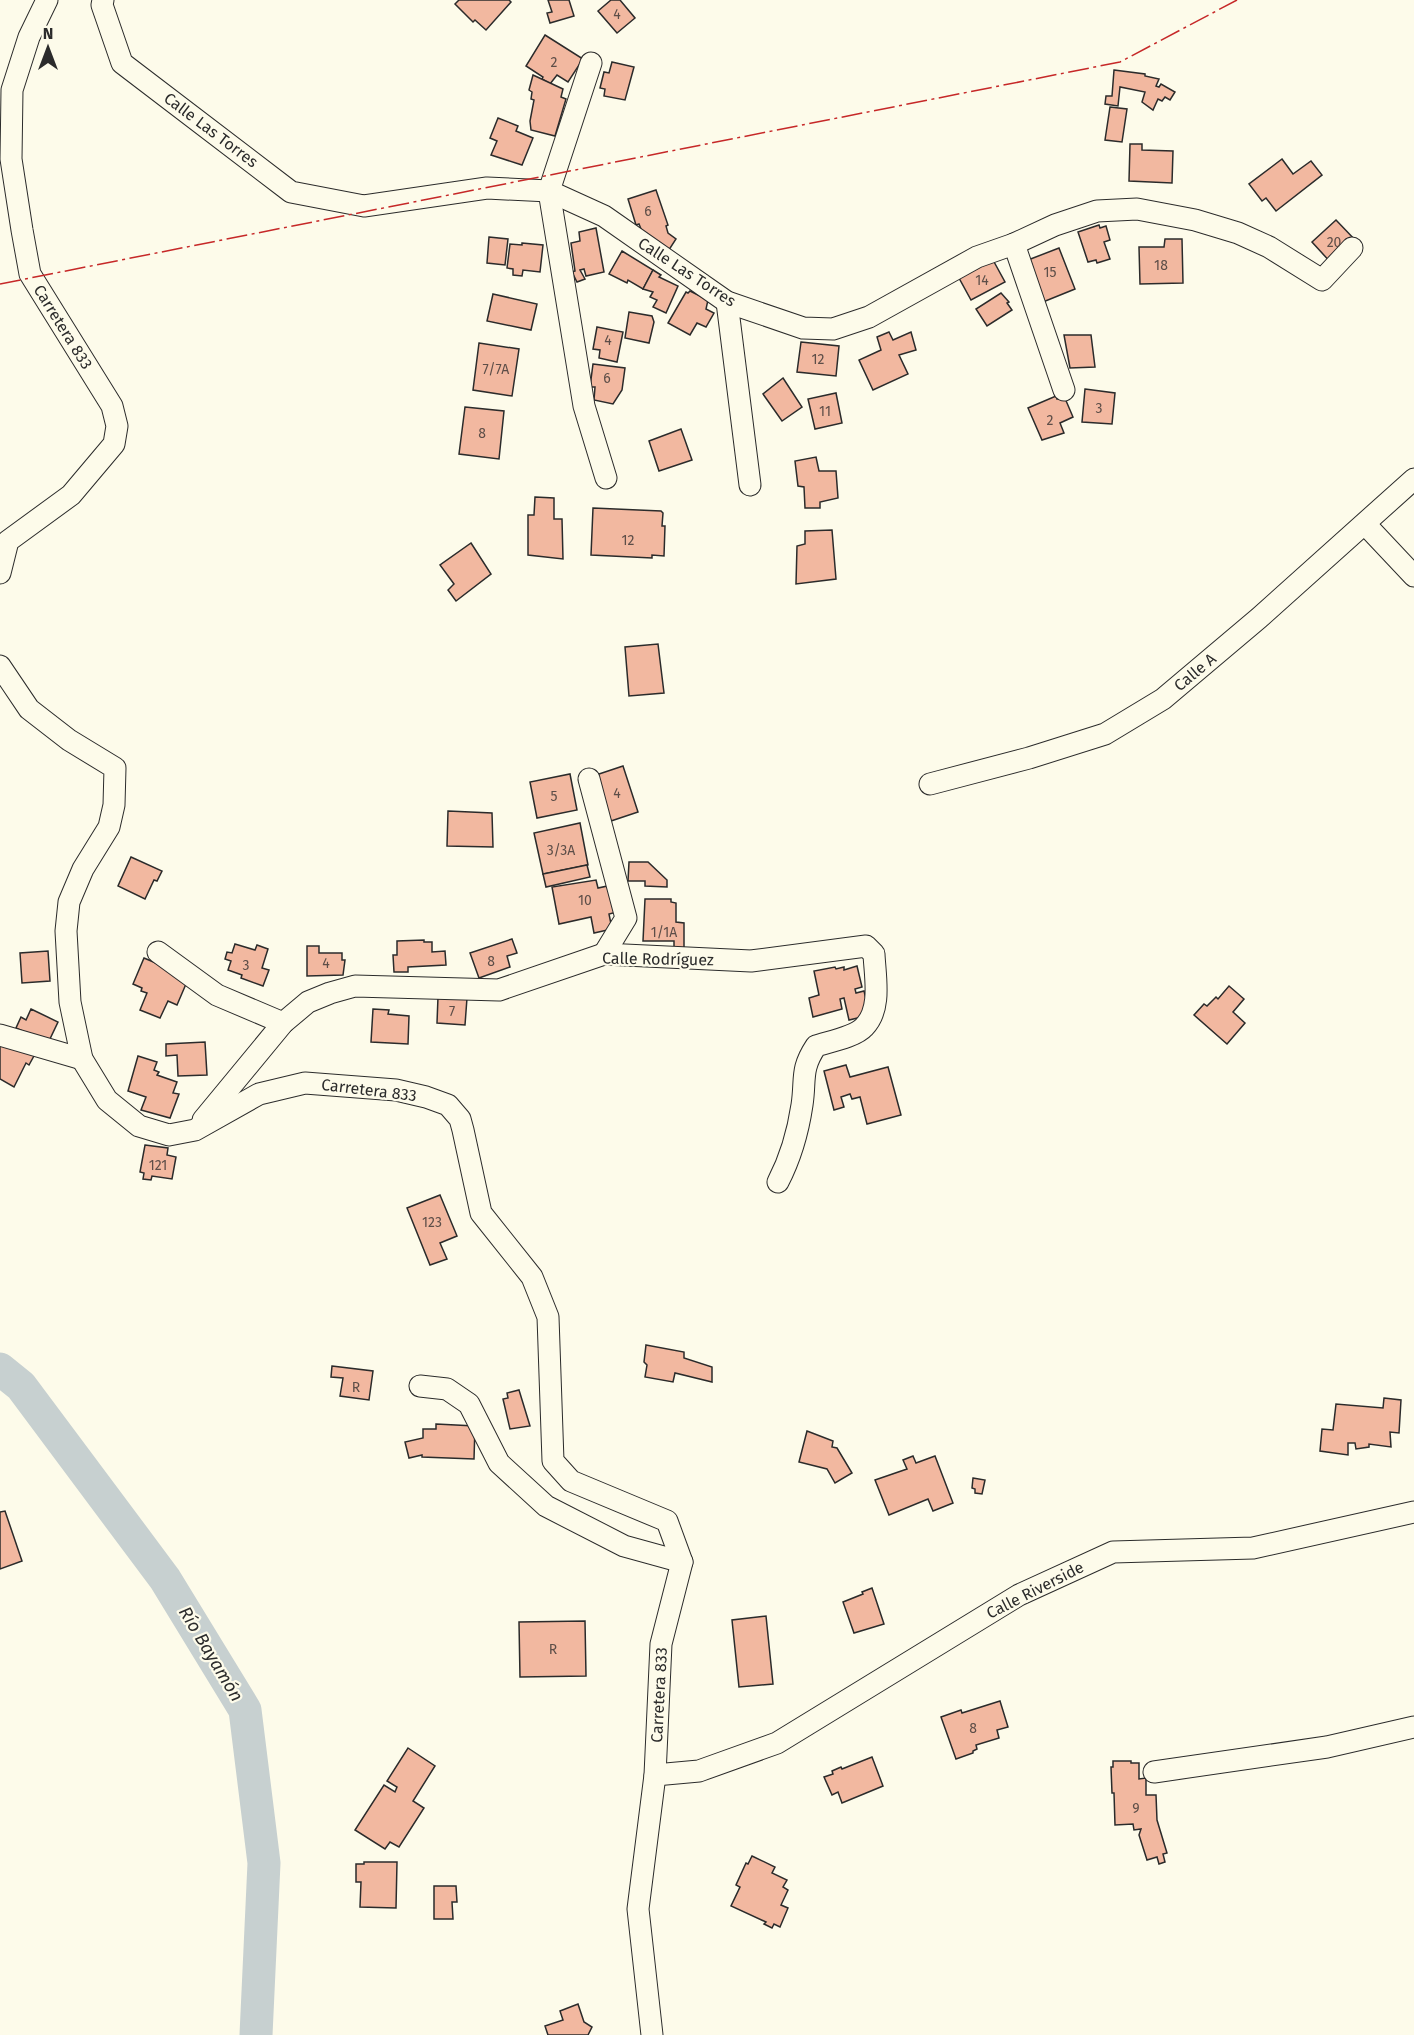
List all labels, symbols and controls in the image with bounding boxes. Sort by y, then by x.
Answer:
house number: 4 [613,6,621,23]
north arrow [18,18,78,78]
text: N [43,24,53,43]
house number: 2 [551,54,558,71]
street label: Calle Las Torres [160,89,262,171]
house number: 6 [644,203,652,220]
street label: Calle Las Torres [635,233,739,311]
house number: 20 [1327,234,1342,251]
house number: 18 [1154,257,1168,274]
house number: 15 [1043,264,1057,281]
house number: 14 [975,272,989,289]
street label: Carretera 833 [30,281,96,373]
house number: 4 [604,332,612,349]
house number: 12 [812,351,825,368]
house number: 7/7A [483,361,509,378]
house number: 6 [603,370,611,387]
house number: 3 [1096,400,1103,417]
house number: 11 [819,403,831,420]
house number: 2 [1047,412,1054,429]
house number: 8 [478,425,486,442]
house number: 12 [622,532,635,549]
street label: Calle A [1170,649,1220,695]
house number: 4 [613,785,621,802]
house number: 5 [550,788,558,805]
house number: 3/3A [547,842,575,859]
house number: 10 [578,892,592,909]
house number: 1/1A [651,924,677,941]
street label: Calle Rodríguez [602,949,714,969]
house number: 8 [487,953,495,970]
house number: 4 [322,955,330,972]
house number: 3 [243,957,250,974]
house number: 7 [449,1003,455,1020]
street label: Carretera 833 [320,1075,418,1105]
house number: 121 [149,1157,167,1174]
house number: 123 [422,1214,442,1231]
house number: R [352,1379,361,1396]
street label: Calle Riverside [983,1557,1087,1623]
water label: Río Bayamón [174,1603,248,1705]
house number: R [549,1641,558,1658]
street label: Carretera 833 [647,1647,671,1743]
house number: 8 [969,1720,977,1737]
house number: 9 [1132,1800,1140,1817]

